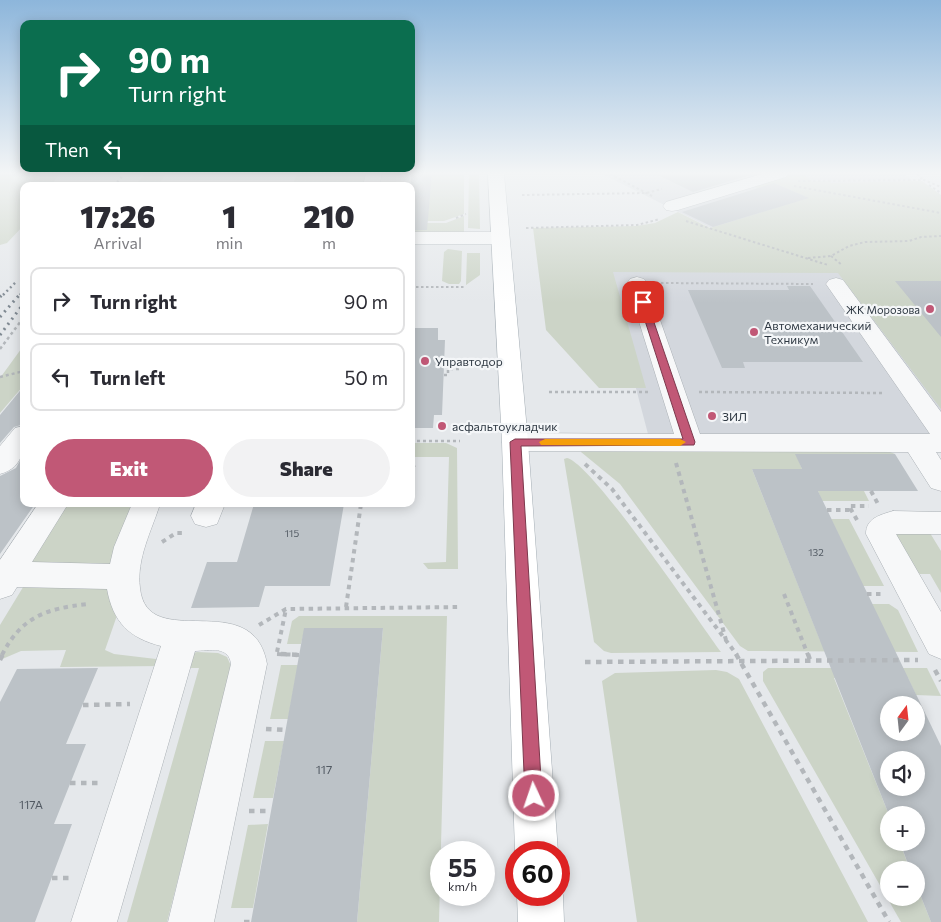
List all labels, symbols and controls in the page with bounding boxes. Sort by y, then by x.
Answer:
text: 90 m [128,37,210,80]
icon: right [45,40,110,105]
text: Turn right [128,80,226,107]
icon: left [99,135,127,163]
text: Then [45,138,89,161]
text: 17:26 [80,197,155,234]
text: 1 [222,197,236,234]
text: 210 [303,197,355,234]
text: Arrival [94,233,142,252]
text: min [216,233,243,252]
text: m [322,233,336,252]
pin [622,281,664,323]
icon: right [47,287,75,315]
icon: arrive [629,288,657,316]
text: Turn right [90,290,177,313]
text: 90 m [344,290,388,313]
place label: ЖК Морозова [846,303,920,316]
marker: ЖК Морозова [924,303,936,315]
place label: Автомеханический Техникум [764,318,871,346]
marker: Автомеханический Техникум [748,326,760,338]
place label: Управтодор [435,354,503,368]
marker: Управтодор [419,355,431,367]
icon: left [47,363,75,391]
text: Turn left [90,366,165,389]
text: 50 m [344,366,388,389]
place label: ЗИЛ [722,409,747,423]
marker: ЗИЛ [706,410,718,422]
place label: асфальтоукладчик [452,419,558,433]
marker: асфальтоукладчик [436,420,448,432]
button: Exit [45,439,213,497]
button: Share [223,439,390,497]
house number: 115 [285,527,299,539]
house number: 132 [808,546,824,558]
north arrow [880,696,925,741]
map controls [880,696,925,906]
button: sound [880,751,925,796]
house number: 117 [316,762,332,776]
position arrow [507,769,559,821]
house number: 117А [19,797,43,811]
button: + [880,806,925,851]
speed limit sign: 60 [505,841,570,906]
text: 55 [448,852,477,882]
button: − [880,861,925,906]
text: km/h [448,879,477,893]

